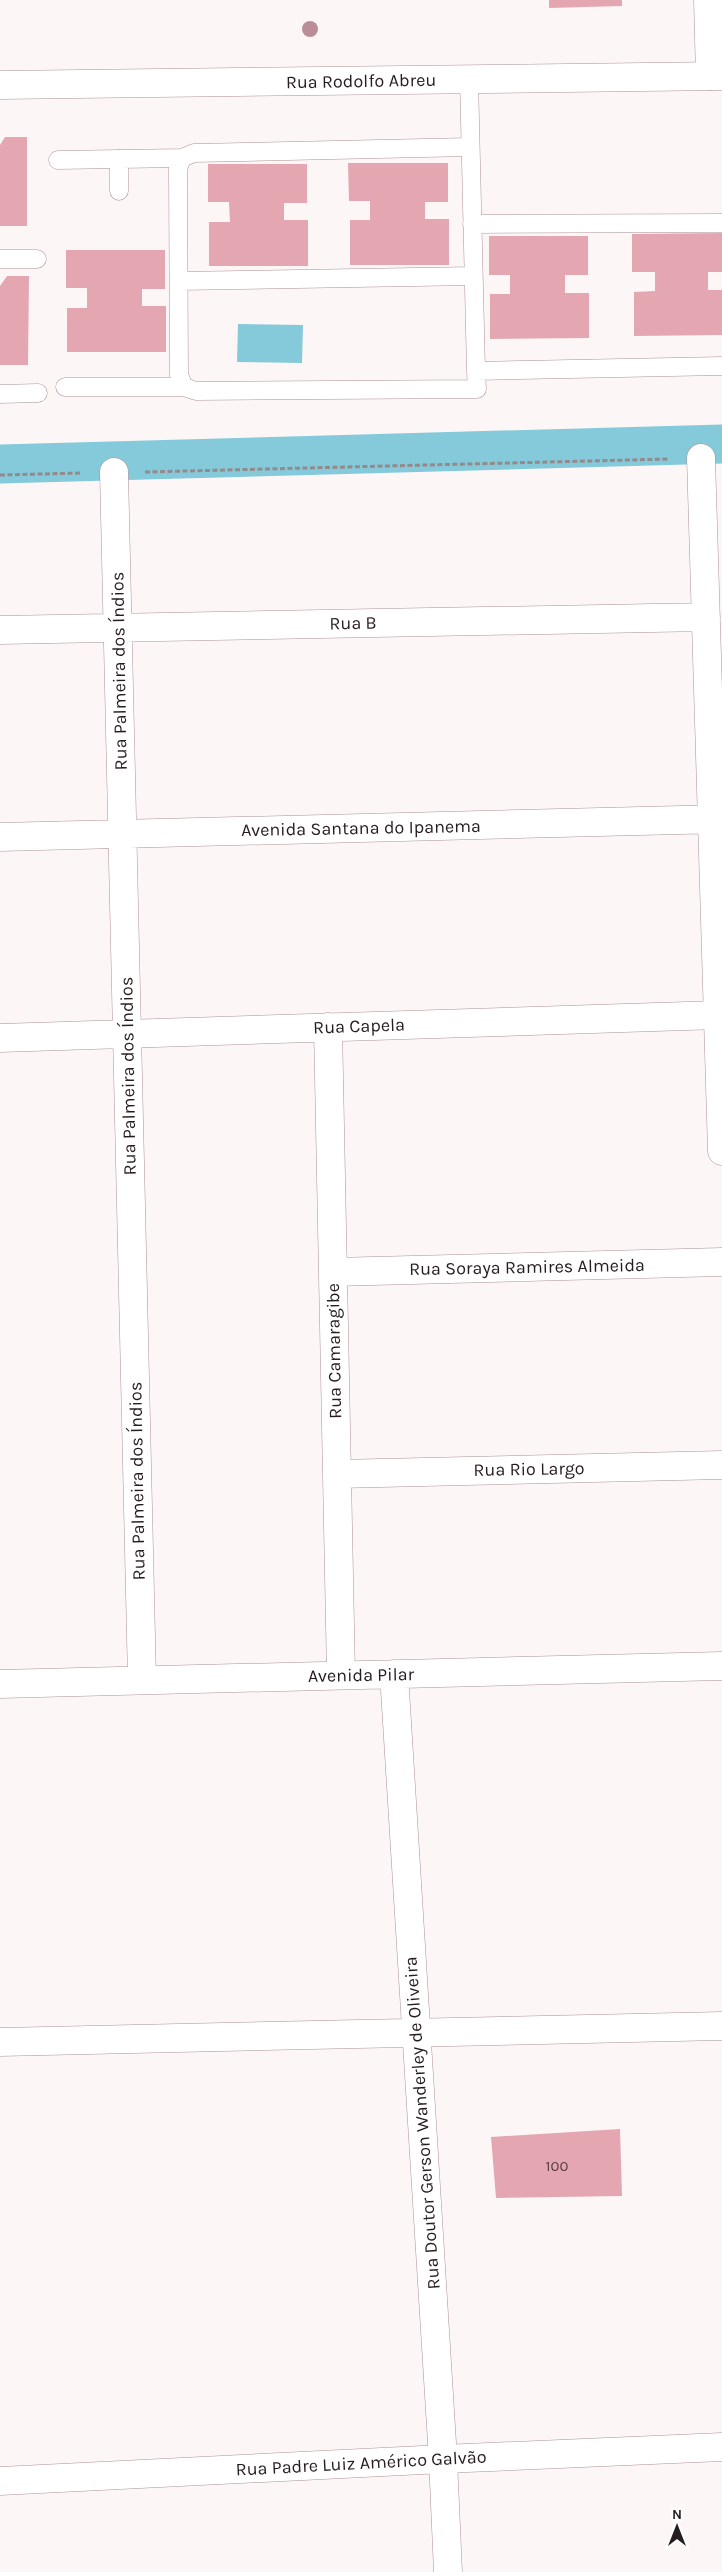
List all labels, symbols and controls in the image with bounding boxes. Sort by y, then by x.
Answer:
street label: Rua Rodolfo Abreu [286,69,436,93]
street label: Rua Palmeira dos Índios [105,572,132,771]
street label: Rua B [329,612,377,634]
street label: Avenida Santana do Ipanema [241,815,481,841]
street label: Rua Palmeira dos Índios [114,977,141,1176]
street label: Rua Capela [313,1013,405,1039]
street label: Rua Soraya Ramires Almeida [409,1254,645,1280]
street label: Rua Camaragibe [322,1283,346,1419]
street label: Rua Palmeira dos Índios [123,1382,150,1581]
street label: Rua Rio Largo [473,1457,585,1481]
street label: Avenida Pilar [308,1663,415,1687]
street label: Rua Doutor Gerson Wanderley de Oliveira [399,1956,445,2290]
house number: 100 [546,2157,568,2175]
street label: Rua Padre Luiz Américo Galvão [235,2445,487,2481]
north arrow [652,2502,702,2552]
text: N [672,2506,682,2523]

